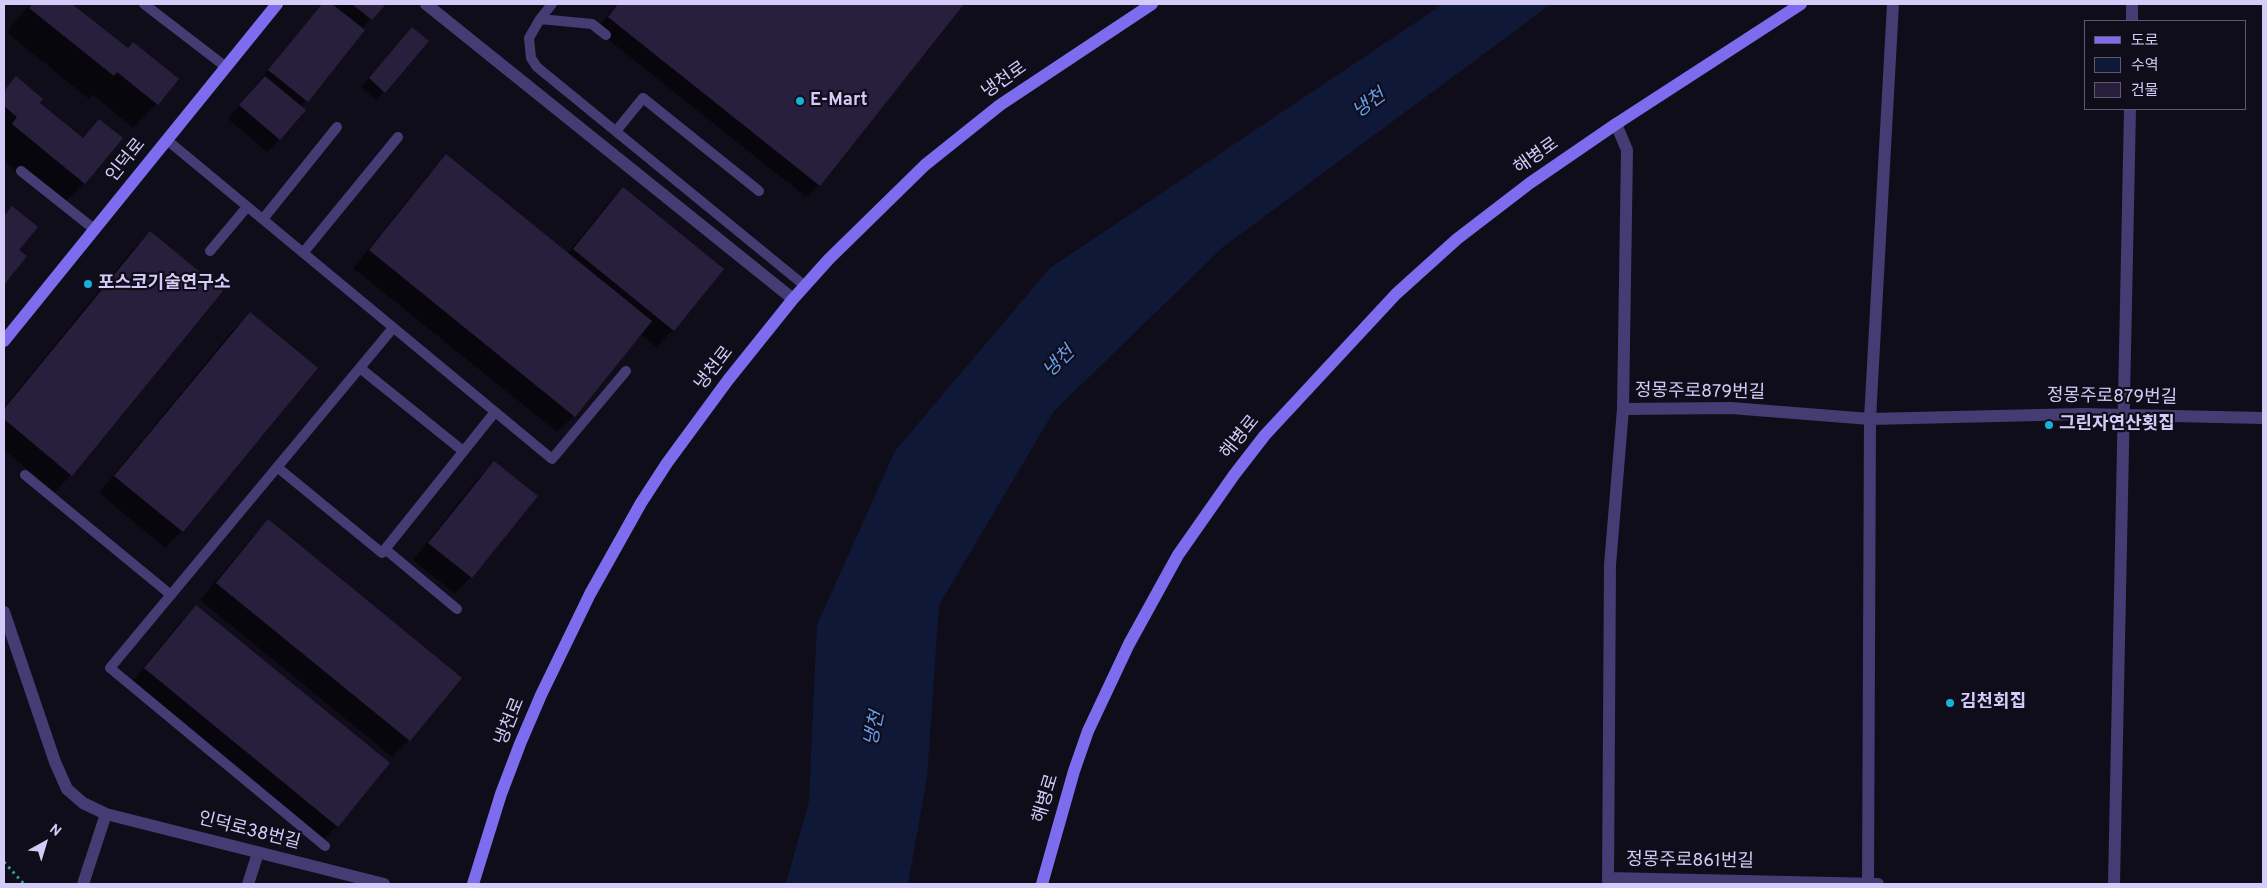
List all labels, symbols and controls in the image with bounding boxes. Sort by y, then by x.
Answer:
legend [2084,20,2247,110]
text: 도로 [2131,32,2159,51]
text: 수역 [2131,57,2159,76]
street label: 냉천로 [978,58,1032,104]
text: 건물 [2131,82,2159,101]
water label: 냉천 [1349,86,1391,124]
place label: E-Mart [810,90,868,112]
marker: E-Mart [794,95,806,107]
street label: 해병로 [1510,134,1564,180]
street label: 인덕로 [103,135,151,187]
place label: 포스코기술연구소 [98,273,230,295]
marker: 포스코기술연구소 [82,278,94,290]
street label: 냉천로 [691,343,739,395]
water label: 냉천 [1040,343,1080,383]
street label: 정몽주로879번길 [1635,381,1765,405]
street label: 정몽주로879번길 [2047,386,2177,410]
street label: 해병로 [1217,412,1265,464]
place label: 그린자연산횟집 [2059,414,2175,436]
marker: 그린자연산횟집 [2043,419,2055,431]
place label: 김천회집 [1960,692,2026,714]
street label: 냉천로 [492,695,530,749]
marker: 김천회집 [1944,697,1956,709]
water label: 냉천 [861,710,891,748]
street label: 해병로 [1029,772,1065,826]
street label: 인덕로38번길 [196,809,302,855]
north arrow [20,818,70,868]
text: N [45,821,64,841]
street label: 정몽주로861번길 [1626,850,1754,874]

